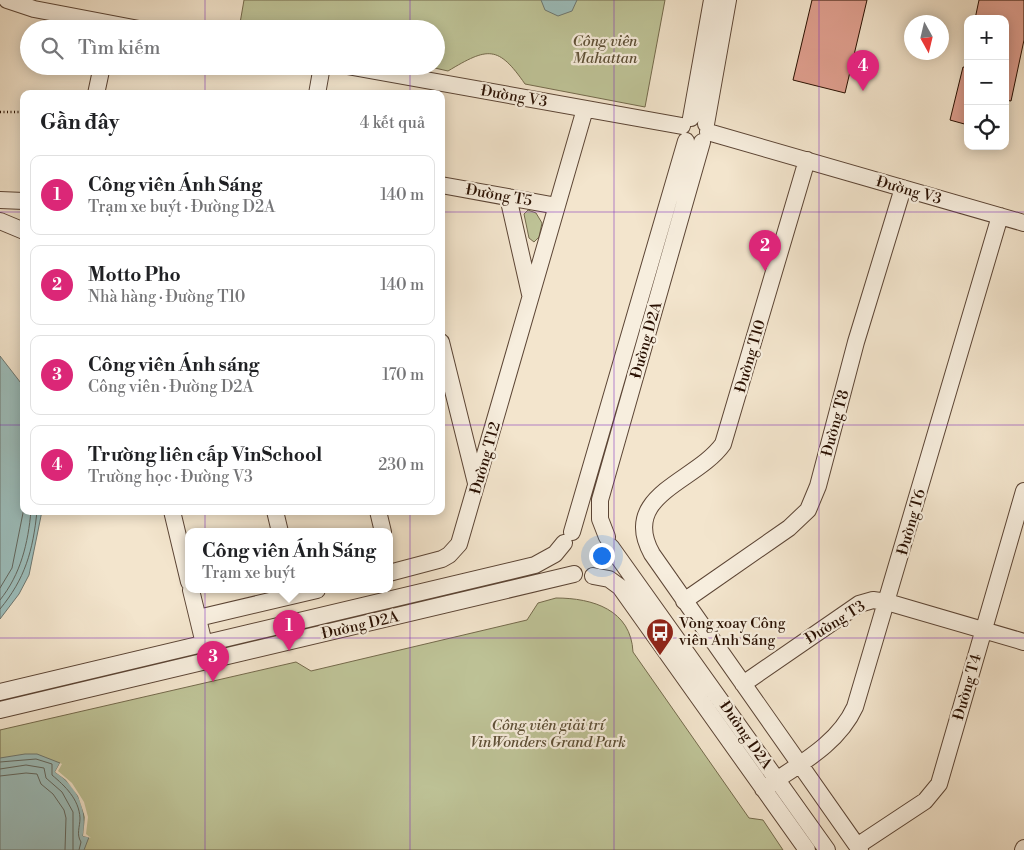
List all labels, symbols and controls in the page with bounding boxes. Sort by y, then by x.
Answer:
north arrow [904,15,949,60]
map controls [964,15,1009,150]
button: + [964,15,1009,60]
search box [20,20,445,75]
park label: Công viên Mahattan [572,32,638,68]
icon: search [38,34,66,62]
text: Tìm kiếm [78,36,161,60]
pin: 4 [847,50,879,91]
button: − [964,60,1009,105]
street label: Đường V3 [479,81,549,112]
button: locate [964,105,1009,150]
text: Gần đây [40,110,119,136]
text: 4 kết quả [360,113,425,133]
street label: Đường V3 [874,172,944,209]
text: Công viên Ánh Sáng [88,173,262,197]
street label: Đường T5 [464,180,534,211]
text: 1 [53,185,61,205]
text: 140 m [380,185,424,205]
text: Trạm xe buýt · Đường D2A [88,197,275,217]
pin: 2 [749,230,781,271]
text: Motto Pho [88,263,181,287]
text: 2 [52,275,62,295]
text: 140 m [380,275,424,295]
text: Nhà hàng · Đường T10 [88,287,245,307]
street label: Đường D2A [626,299,667,381]
street label: Đường T10 [731,317,770,395]
text: Công viên Ánh sáng [88,353,259,377]
text: 3 [52,365,62,385]
text: 170 m [382,365,424,385]
text: Công viên · Đường D2A [88,377,253,397]
street label: Đường T8 [817,388,853,459]
street label: Đường T12 [466,420,505,496]
text: Trường liên cấp VinSchool [88,443,322,467]
text: 4 [52,455,62,475]
text: 230 m [378,455,424,475]
text: Trường học · Đường V3 [88,467,253,487]
street label: Đường T6 [893,487,930,557]
popup [185,528,393,593]
text: Công viên Ánh Sáng [202,539,376,563]
your location [589,543,615,569]
text: Trạm xe buýt [202,563,296,583]
street label: Đường T3 [802,597,869,648]
street label: Đường D2A [320,607,401,644]
pin: 1 [273,610,305,651]
place label: Vòng xoay Công viên Ánh Sáng [678,614,786,650]
bus stop icon: Vòng xoay Công viên Ánh Sáng [645,617,675,656]
pin: 3 [197,641,229,682]
street label: Đường T4 [949,652,986,722]
street label: Đường D2A [715,698,776,774]
park label: Công viên giải trí VinWonders Grand Park [470,716,626,752]

